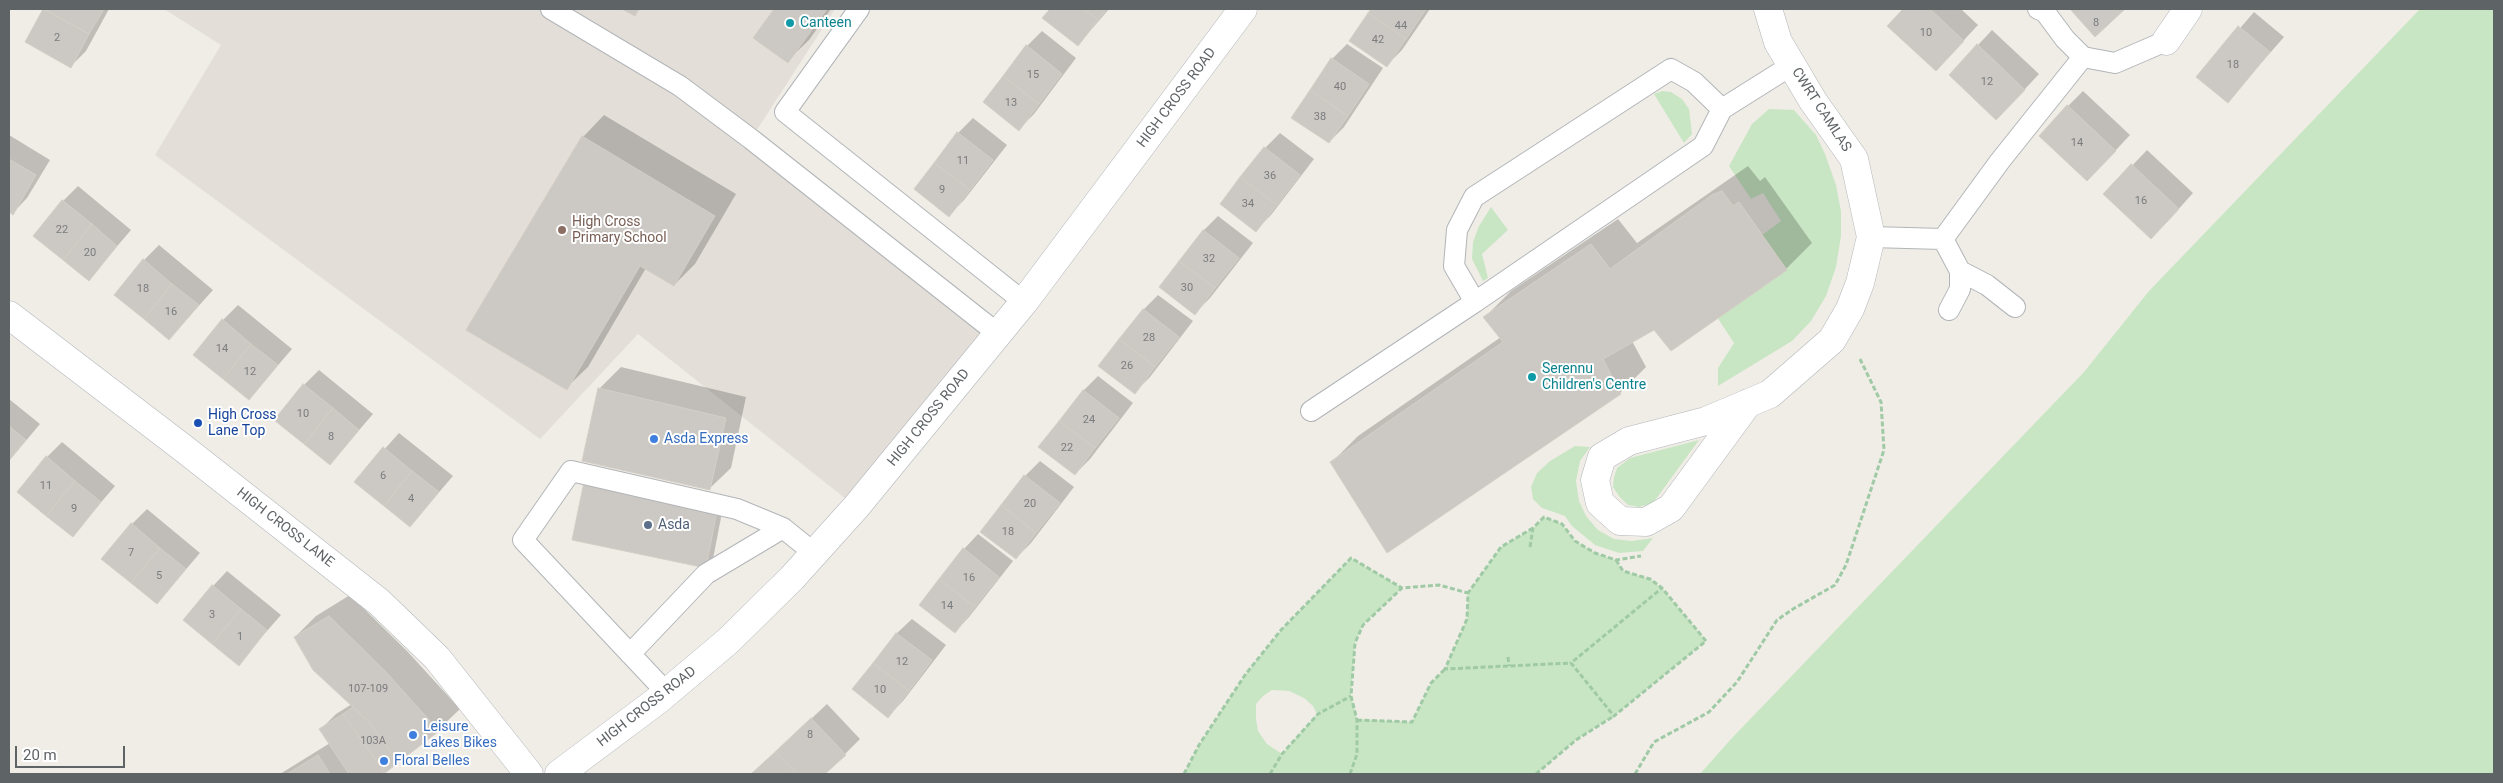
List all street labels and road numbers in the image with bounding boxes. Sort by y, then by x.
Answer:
street label: HIGH CROSS ROAD [1134,45,1220,151]
street label: CWRT CAMLAS [1788,65,1854,155]
street label: HIGH CROSS ROAD [884,366,974,470]
street label: HIGH CROSS LANE [233,485,337,571]
street label: HIGH CROSS ROAD [594,663,700,751]

